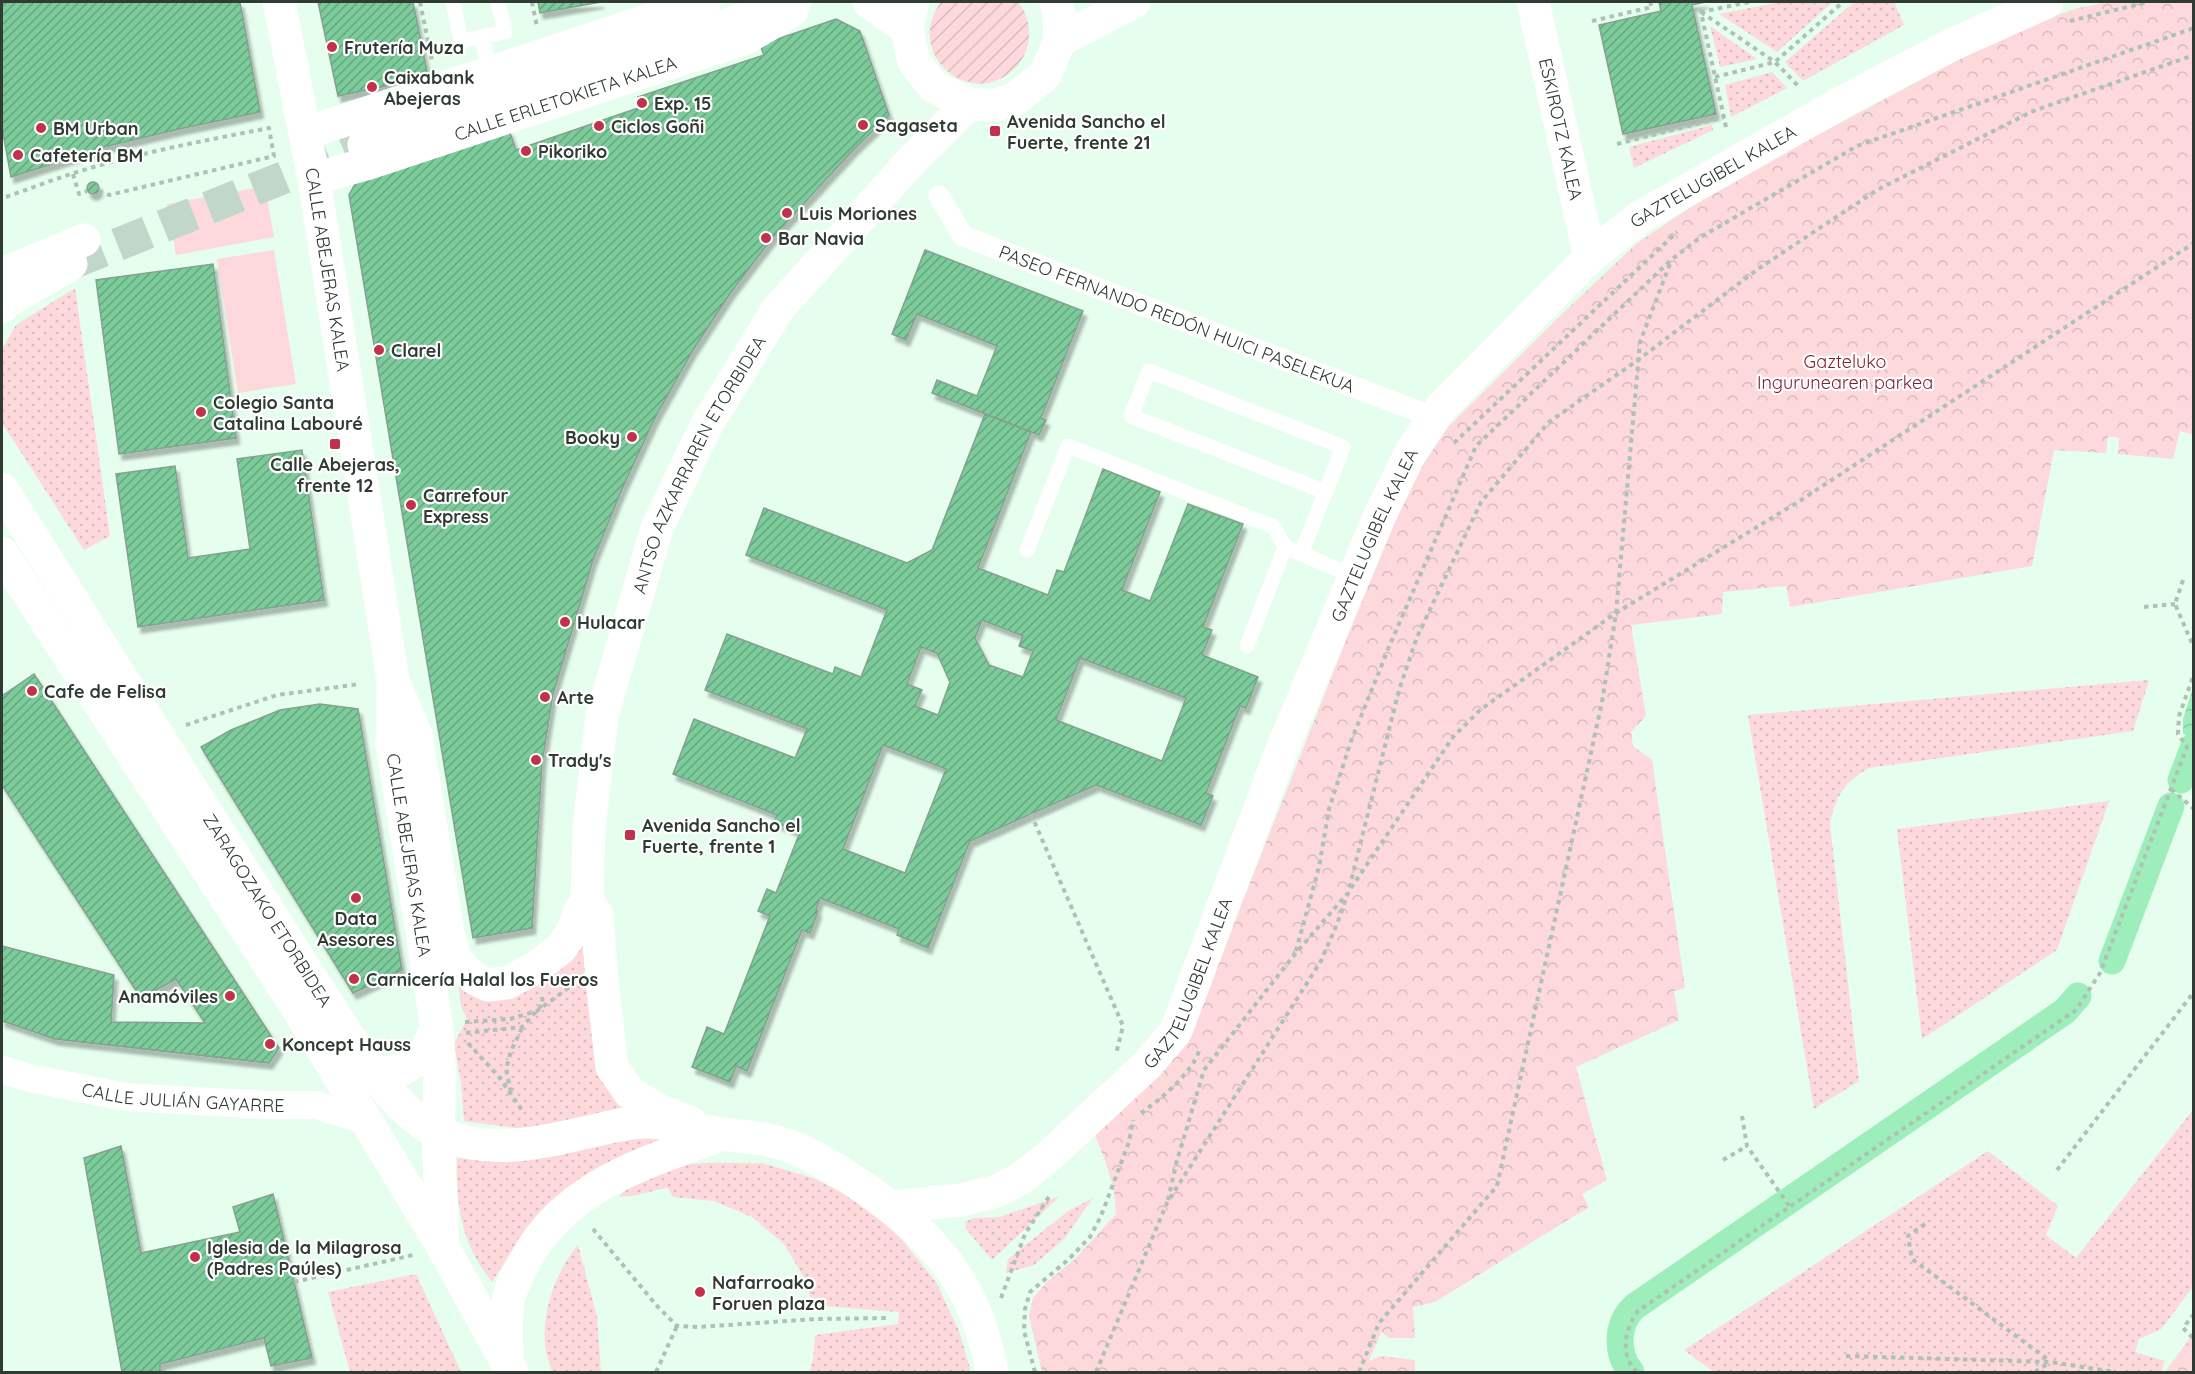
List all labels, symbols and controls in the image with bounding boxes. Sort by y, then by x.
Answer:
place label: Frutería Muza [344,36,464,59]
marker: Frutería Muza [325,40,339,54]
street label: CALLE ERLETOKIETA KALEA [451,50,680,146]
street label: ESKIROTZ KALEA [1534,56,1588,202]
place label: Caixabank Abejeras [384,66,475,110]
marker: Caixabank Abejeras [365,80,379,94]
place label: Exp. 15 [654,92,711,115]
marker: Exp. 15 [635,96,649,110]
place label: Avenida Sancho el Fuerte, frente 21 [1007,110,1166,154]
place label: Sagaseta [875,114,958,137]
place label: Ciclos Goñi [611,115,704,138]
place label: BM Urban [53,117,138,140]
marker: Sagaseta [856,118,870,132]
marker: Ciclos Goñi [592,119,606,133]
street label: GAZTELUGIBEL KALEA [1625,119,1800,232]
marker: BM Urban [34,121,48,135]
marker: Avenida Sancho el Fuerte, frente 21 [988,124,1002,138]
place label: Pikoriko [538,140,607,163]
place label: Cafetería BM [30,144,143,167]
marker: Pikoriko [519,144,533,158]
marker: Cafetería BM [11,148,25,162]
street label: CALLE ABEJERAS KALEA [301,166,356,373]
place label: Luis Moriones [799,202,917,225]
marker: Luis Moriones [780,206,794,220]
place label: Bar Navia [778,227,864,250]
marker: Bar Navia [759,231,773,245]
street label: PASEO FERNANDO REDÓN HUICI PASELEKUA [996,240,1358,398]
street label: ANTSO AZKARRAREN ETORBIDEA [627,331,771,596]
place label: Clarel [391,339,441,362]
marker: Clarel [372,343,386,357]
park label: Gazteluko Ingurunearen parkea [1757,350,1933,394]
place label: Colegio Santa Catalina Labouré [213,391,363,435]
marker: Colegio Santa Catalina Labouré [194,405,208,419]
place label: Booky [565,426,620,449]
marker: Booky [625,430,639,444]
marker: Calle Abejeras, frente 12 [328,437,342,451]
street label: GAZTELUGIBEL KALEA [1325,444,1423,625]
place label: Calle Abejeras, frente 12 [270,453,400,497]
place label: Carrefour Express [423,484,509,528]
marker: Carrefour Express [404,498,418,512]
place label: Hulacar [577,611,645,634]
marker: Hulacar [558,615,572,629]
place label: Cafe de Felisa [44,680,166,703]
marker: Cafe de Felisa [25,684,39,698]
place label: Arte [557,686,594,709]
marker: Arte [538,690,552,704]
place label: Trady's [548,749,612,772]
street label: CALLE ABEJERAS KALEA [382,752,437,959]
marker: Trady's [529,753,543,767]
street label: ZARAGOZAKO ETORBIDEA [198,809,338,1011]
place label: Avenida Sancho el Fuerte, frente 1 [642,814,801,858]
marker: Avenida Sancho el Fuerte, frente 1 [623,828,637,842]
marker: Data Asesores [349,891,363,905]
street label: GAZTELUGIBEL KALEA [1138,894,1237,1073]
place label: Data Asesores [317,907,395,951]
place label: Carnicería Halal los Fueros [366,968,598,991]
marker: Carnicería Halal los Fueros [347,972,361,986]
place label: Anamóviles [118,985,218,1008]
marker: Anamóviles [223,989,237,1003]
place label: Koncept Hauss [282,1033,411,1056]
marker: Koncept Hauss [263,1037,277,1051]
street label: CALLE JULIÁN GAYARRE [80,1077,284,1117]
place label: Iglesia de la Milagrosa (Padres Paúles) [207,1236,402,1280]
marker: Iglesia de la Milagrosa (Padres Paúles) [188,1250,202,1264]
place label: Nafarroako Foruen plaza [712,1271,825,1315]
marker: Nafarroako Foruen plaza [693,1285,707,1299]

